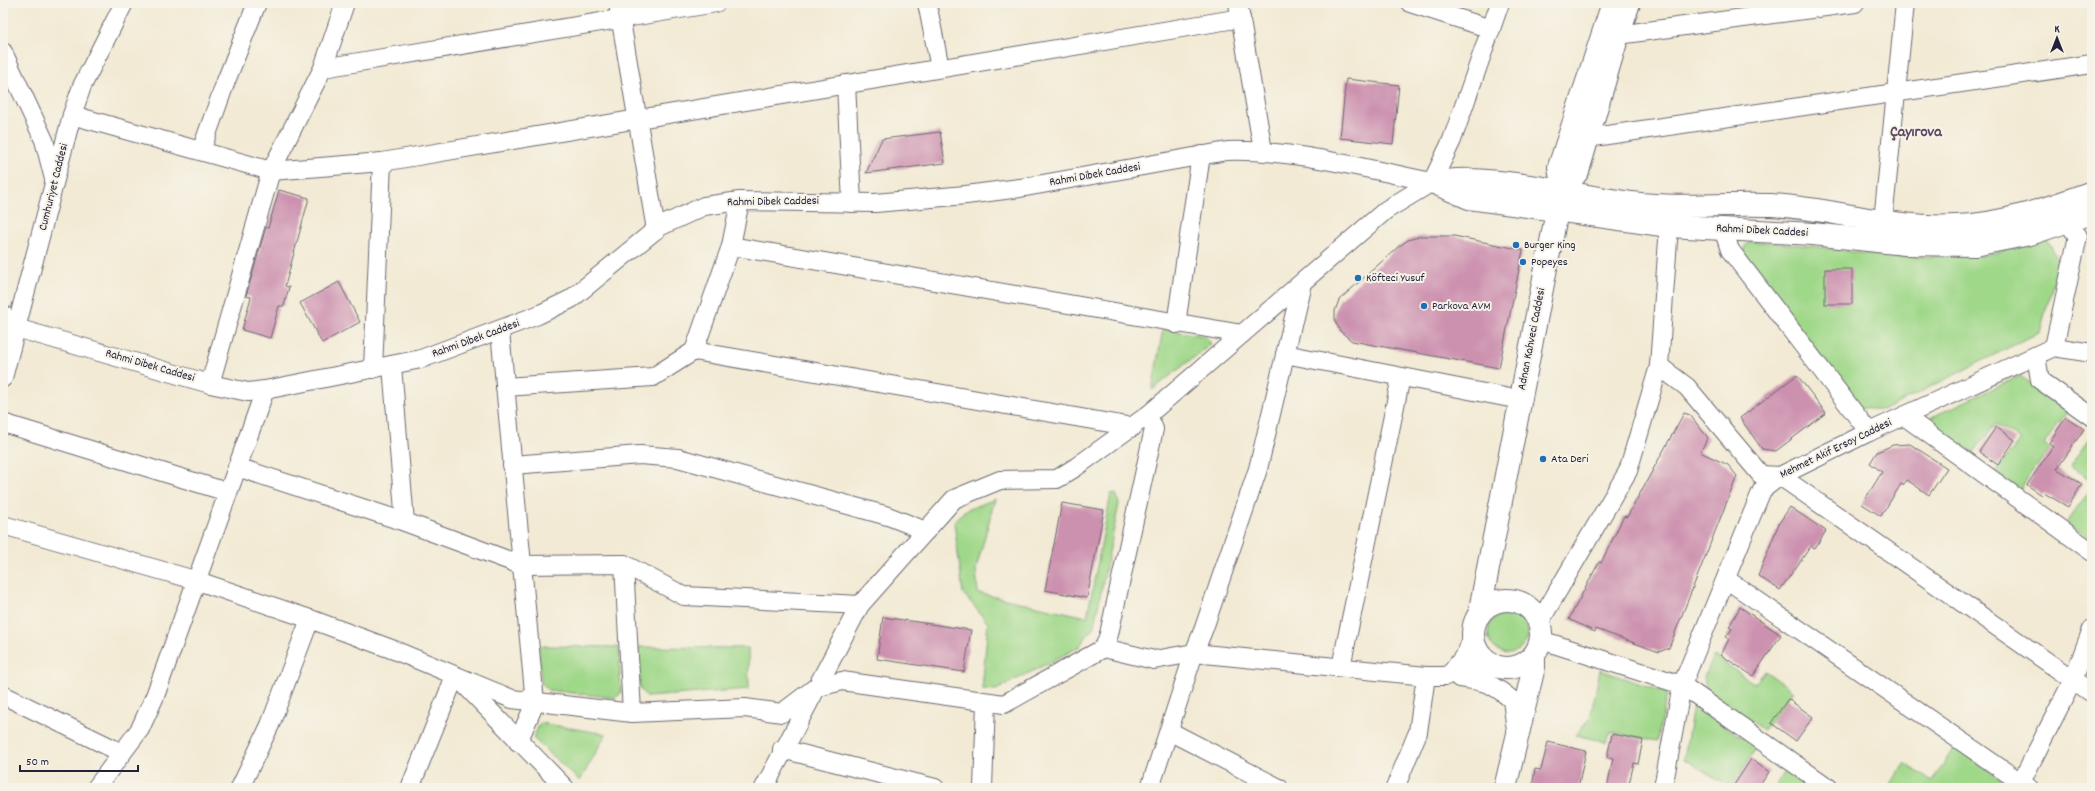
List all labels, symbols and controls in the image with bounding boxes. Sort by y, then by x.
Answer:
north arrow [2037,18,2077,58]
text: K [2054,22,2060,38]
district label: Çayırova [1890,121,1943,144]
street label: Cumhuriyet Caddesi [35,142,73,232]
street label: Rahmi Dibek Caddesi [1048,159,1142,191]
street label: Rahmi Dibek Caddesi [727,193,819,211]
street label: Rahmi Dibek Caddesi [1716,220,1808,242]
place label: Burger King [1524,237,1576,254]
marker: Burger King [1511,240,1521,250]
place label: Popeyes [1531,254,1568,271]
marker: Popeyes [1518,257,1528,267]
place label: Köfteci Yusuf [1366,270,1425,287]
marker: Köfteci Yusuf [1353,273,1363,283]
street label: Adnan Kahveci Caddesi [1514,286,1550,392]
place label: Parkova AVM [1432,298,1491,315]
marker: Parkova AVM [1419,301,1429,311]
street label: Rahmi Dibek Caddesi [430,315,522,363]
street label: Rahmi Dibek Caddesi [103,345,197,387]
street label: Mehmet Akif Ersoy Caddesi [1777,415,1895,483]
place label: Ata Deri [1551,451,1588,468]
marker: Ata Deri [1538,454,1548,464]
scale bar [20,747,138,773]
text: 50 m [26,754,49,771]

